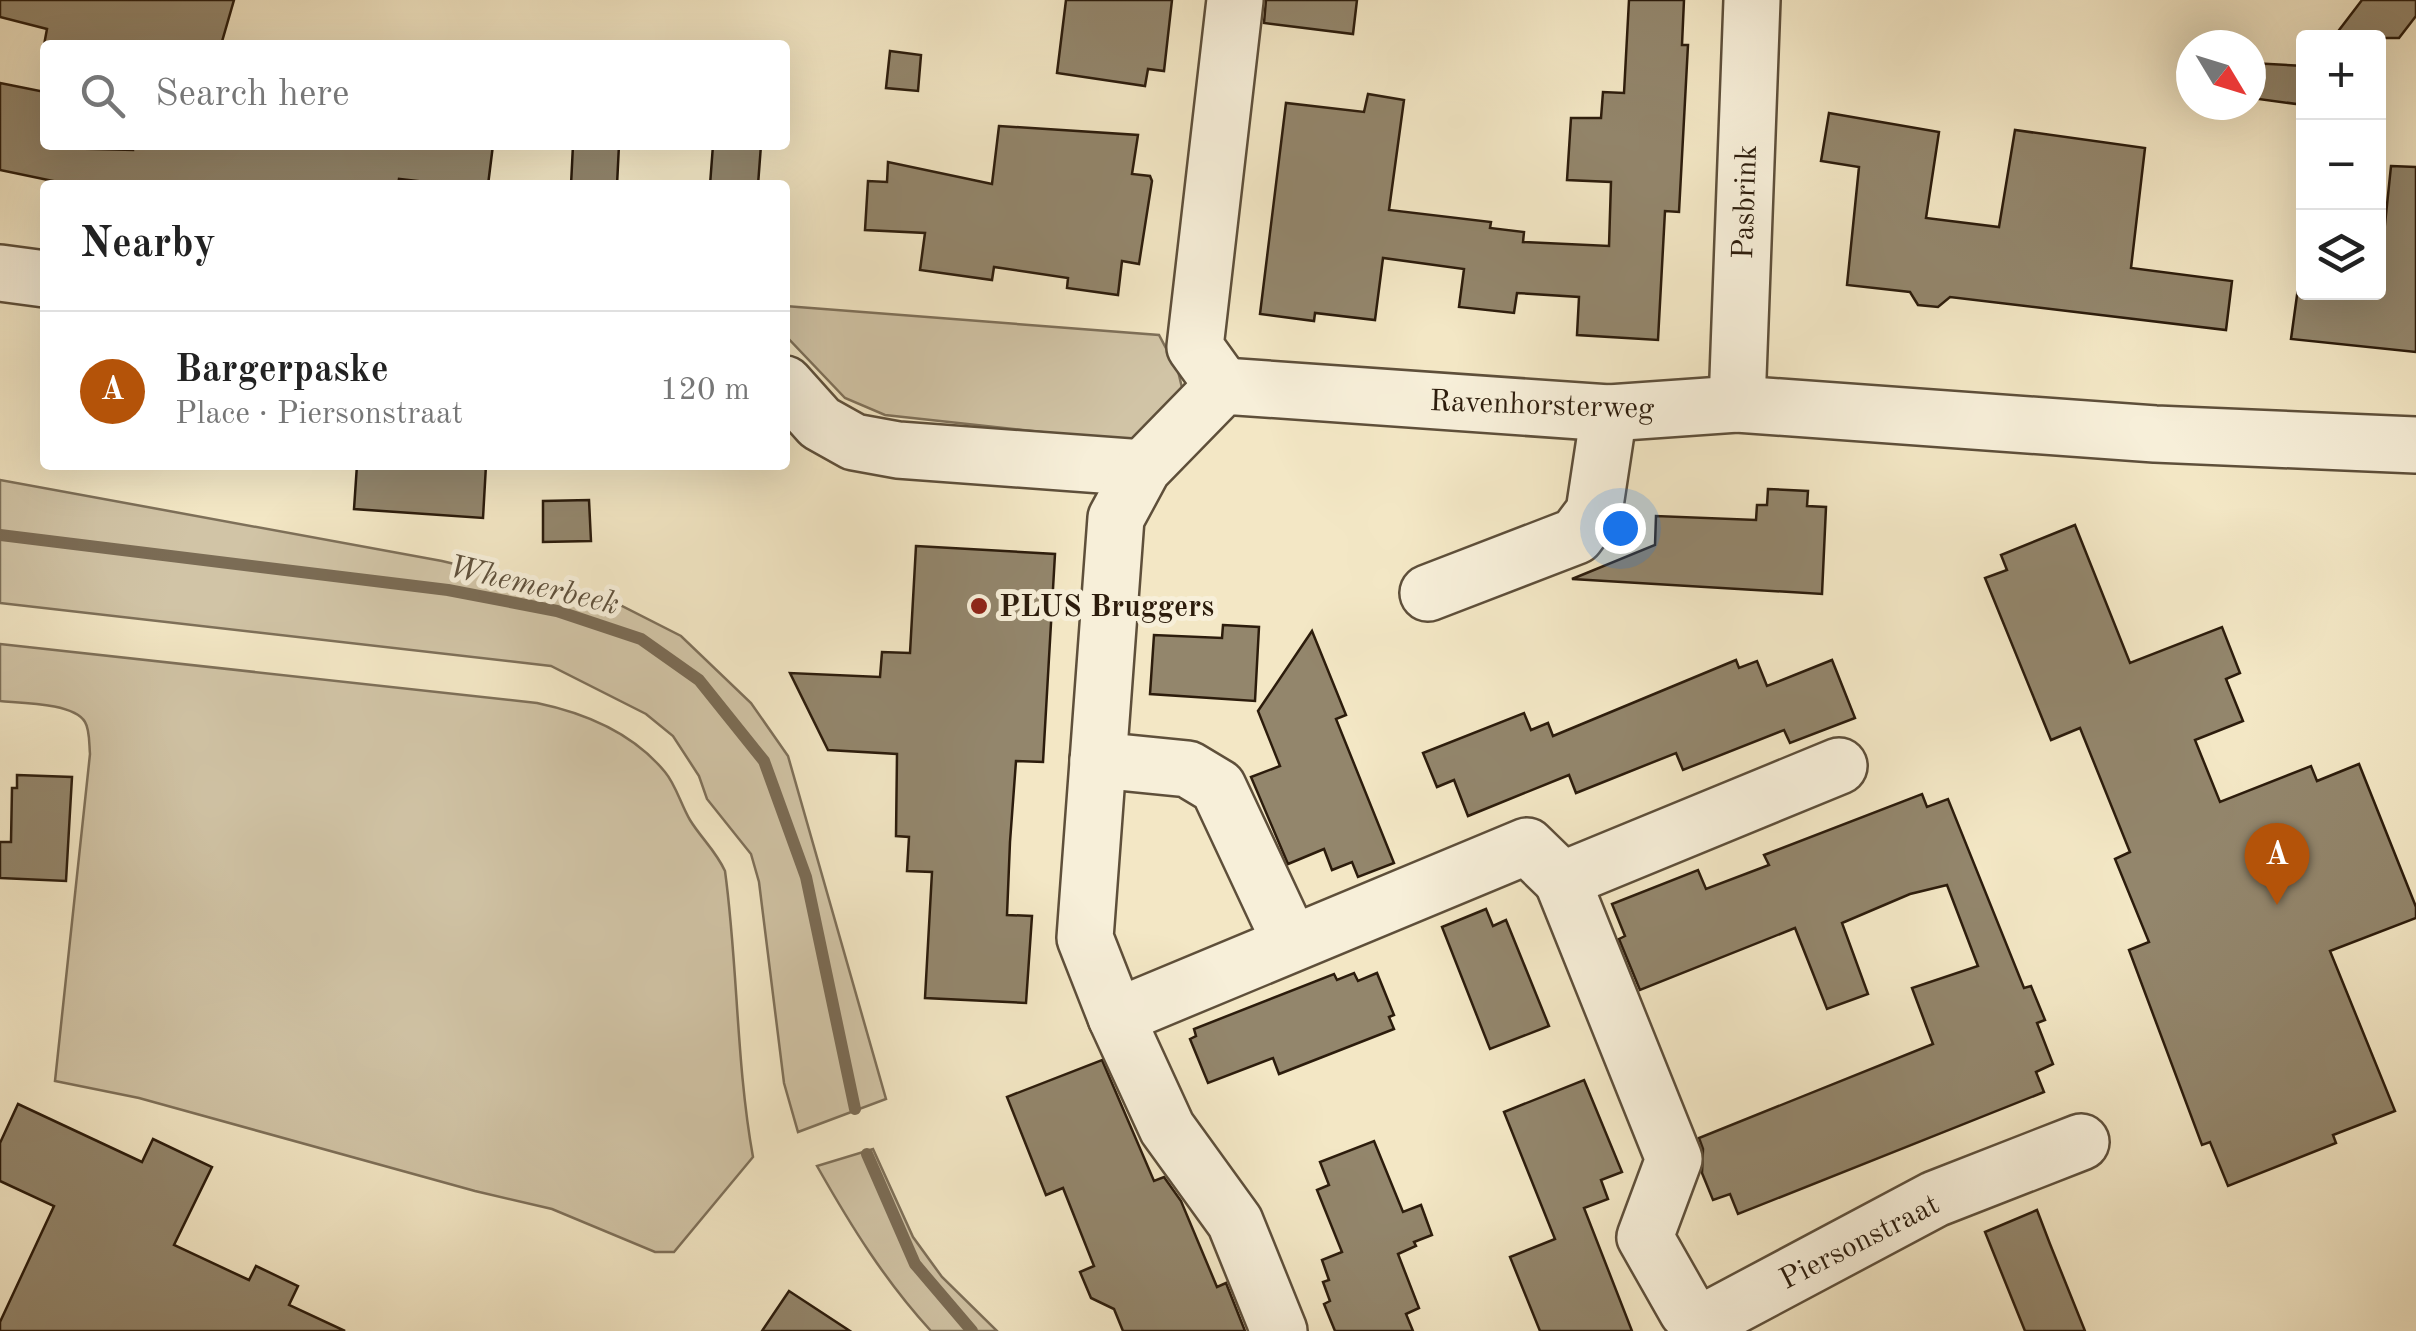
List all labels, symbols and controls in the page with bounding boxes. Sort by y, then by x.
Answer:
north arrow [2176,30,2266,120]
map controls [2296,30,2386,300]
button: + [2296,30,2386,120]
search box [40,40,790,150]
icon: search [75,68,130,123]
text: Search here [155,76,350,114]
button: − [2296,120,2386,210]
street label: Pasbrink [1729,144,1763,260]
button: layers [2296,210,2386,300]
text: Nearby [80,224,216,266]
text: Bargerpaske [175,352,389,390]
text: A [100,375,125,407]
text: 120 m [660,375,750,407]
street label: Ravenhorsterweg [1429,387,1655,425]
text: Place · Piersonstraat [175,399,463,431]
your location [1595,503,1646,554]
water label: Whemerbeek [445,552,622,622]
place label: PLUS Bruggers [999,593,1214,623]
marker: PLUS Bruggers [968,595,990,617]
pin: A [2244,822,2310,905]
street label: Piersonstraat [1775,1190,1945,1296]

